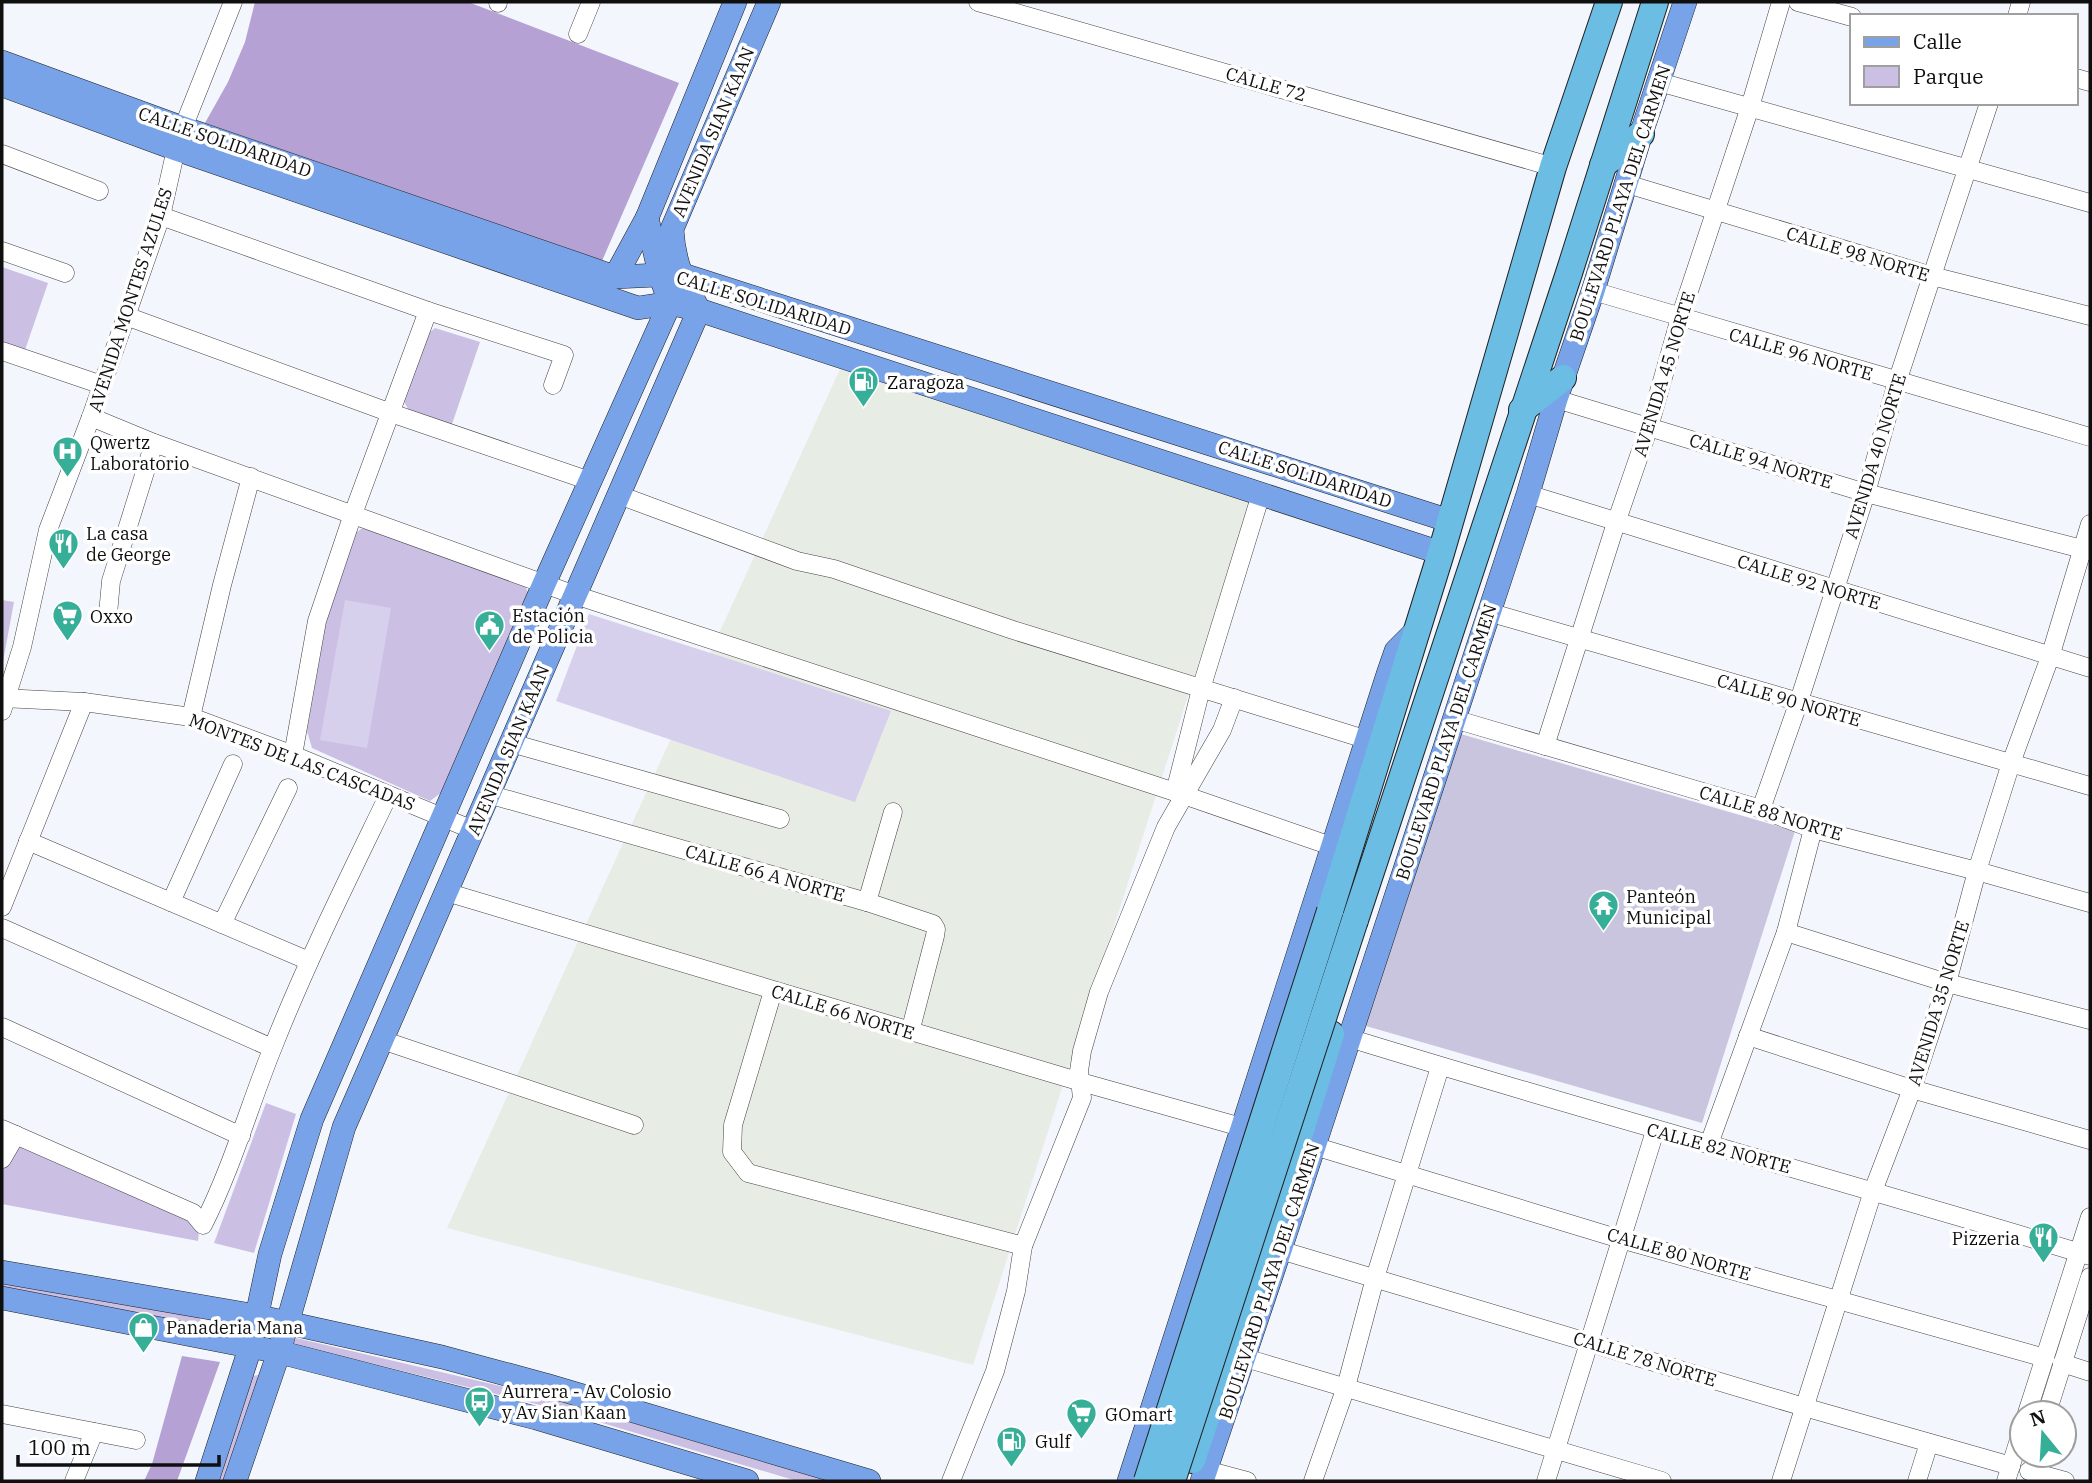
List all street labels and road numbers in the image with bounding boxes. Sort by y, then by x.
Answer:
street label: AVENIDA SIAN KAAN [667,43,759,221]
street label: CALLE 72 [1223,62,1309,106]
street label: BOULEVARD PLAYA DEL CARMEN [1564,62,1676,344]
street label: CALLE SOLIDARIDAD [135,102,315,182]
street label: AVENIDA MONTES AZULES [83,185,177,415]
street label: CALLE 98 NORTE [1784,221,1932,287]
street label: CALLE SOLIDARIDAD [674,265,854,341]
street label: AVENIDA 45 NORTE [1628,289,1700,459]
street label: CALLE 96 NORTE [1726,322,1876,386]
street label: AVENIDA 40 NORTE [1839,371,1911,541]
street label: CALLE 94 NORTE [1687,428,1835,494]
street label: CALLE SOLIDARIDAD [1215,435,1395,513]
street label: CALLE 92 NORTE [1735,549,1883,615]
street label: BOULEVARD PLAYA DEL CARMEN [1390,601,1502,883]
street label: AVENIDA SIAN KAAN [462,661,554,839]
street label: CALLE 90 NORTE [1714,668,1864,732]
street label: MONTES DE LAS CASCADAS [186,708,418,816]
street label: CALLE 88 NORTE [1697,780,1845,846]
street label: CALLE 66 A NORTE [683,839,847,907]
street label: AVENIDA 35 NORTE [1902,918,1974,1088]
street label: CALLE 66 NORTE [769,979,917,1045]
street label: CALLE 82 NORTE [1644,1118,1794,1178]
street label: BOULEVARD PLAYA DEL CARMEN [1213,1140,1325,1422]
street label: CALLE 80 NORTE [1604,1222,1754,1286]
street label: CALLE 78 NORTE [1571,1326,1719,1392]

